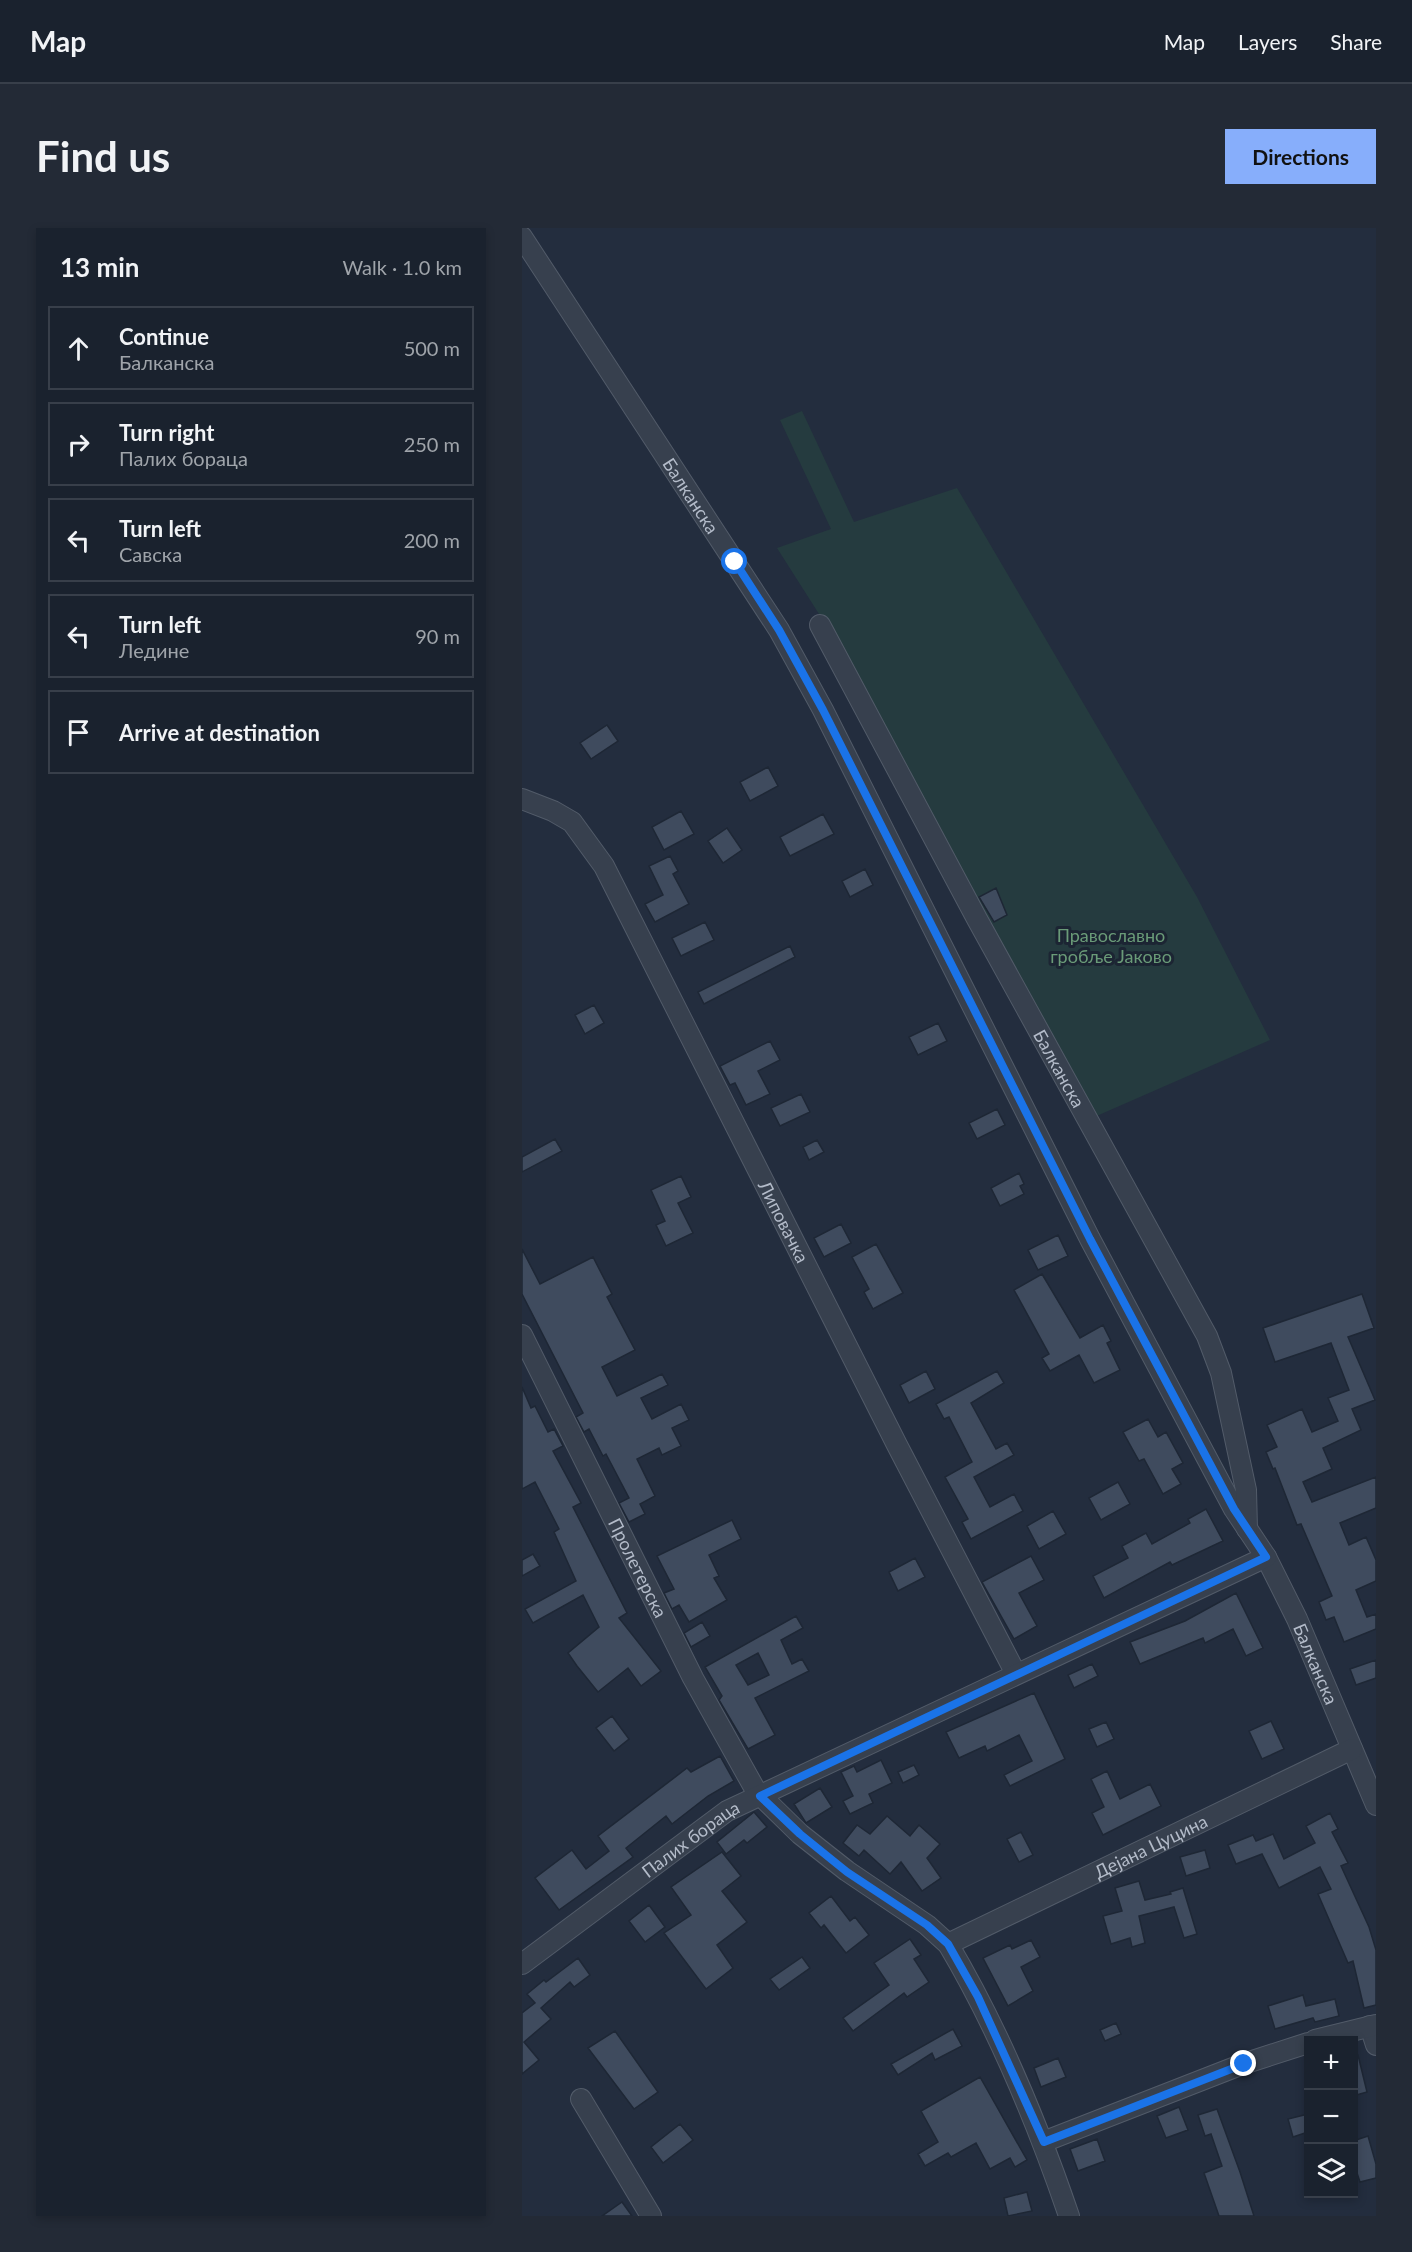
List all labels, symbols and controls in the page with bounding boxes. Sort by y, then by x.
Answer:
text: Map [30,24,86,58]
text: Map [1164,29,1205,54]
text: Layers [1238,29,1297,54]
text: Share [1330,29,1382,54]
button: Directions [1225,129,1376,184]
text: Find us [36,131,170,181]
text: 13 min [60,251,140,283]
text: Walk · 1.0 km [343,255,462,279]
text: Continue [119,323,209,350]
icon: ahead [62,332,95,365]
text: 500 m [404,336,460,360]
text: Балканска [119,350,214,374]
text: Turn right [119,419,214,446]
icon: right [62,428,95,461]
text: 250 m [404,432,460,456]
text: Палих бораца [119,446,248,470]
street label: Балканска [658,454,724,538]
text: Turn left [119,515,201,542]
icon: left [62,524,95,557]
text: 200 m [404,528,460,552]
text: Савска [119,542,182,566]
route start [721,548,747,574]
text: Turn left [119,611,201,638]
icon: left [62,620,95,653]
text: 90 m [415,624,460,648]
text: Ледине [119,638,189,662]
icon: arrive [62,716,95,749]
text: Arrive at destination [119,719,320,746]
park label: Православно гробље Јаково [1050,924,1172,967]
street label: Балканска [1029,1026,1090,1111]
street label: Липовачка [754,1176,814,1266]
street label: Пролетерска [604,1514,672,1621]
street label: Балканска [1289,1620,1343,1708]
street label: Палих бораца [637,1796,743,1882]
street label: Дејана Цуцина [1090,1810,1211,1883]
map controls [1304,2036,1358,2198]
button: + [1304,2036,1358,2090]
route end [1230,2050,1256,2076]
button: − [1304,2090,1358,2144]
button: layers [1304,2144,1358,2198]

